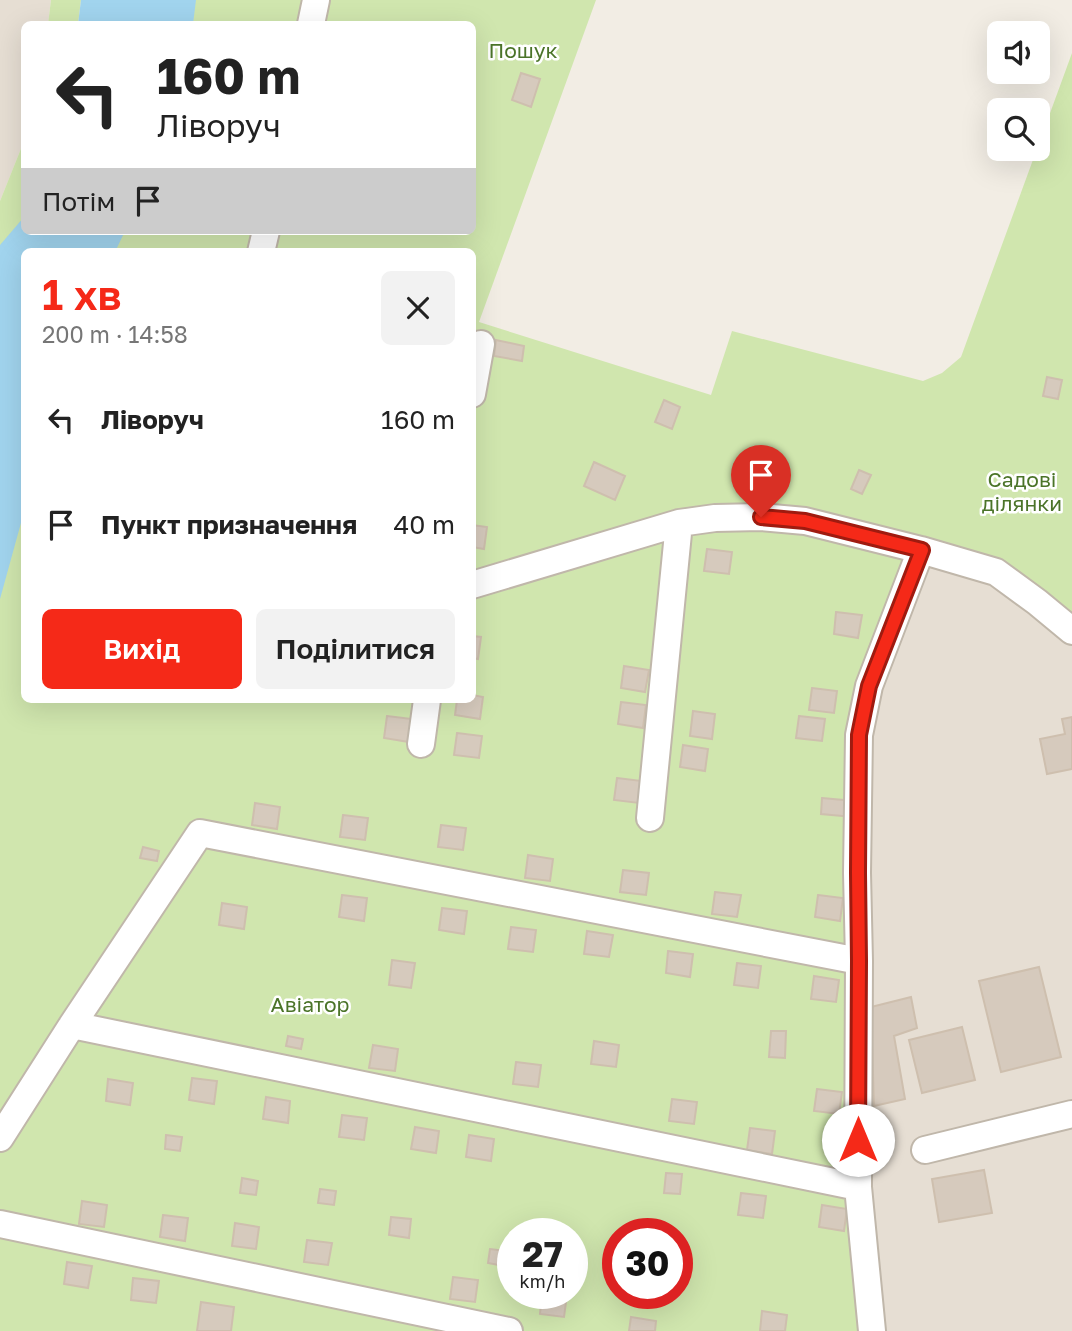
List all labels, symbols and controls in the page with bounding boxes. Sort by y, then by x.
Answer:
map controls [987,21,1050,161]
button: sound [987,21,1050,84]
park label: Пошук [488,37,558,63]
text: 160 m [157,46,300,105]
icon: left [42,49,133,140]
button: search [987,98,1050,161]
text: Ліворуч [157,106,281,144]
icon: arrive [129,182,167,220]
text: Потім [42,186,115,217]
text: 1 хв [42,269,122,319]
button: close [381,271,455,345]
text: 200 m · 14:58 [42,320,188,348]
icon: left [42,401,80,439]
text: Ліворуч [101,404,204,435]
text: 160 m [381,404,455,435]
pin [731,445,791,517]
icon: arrive [742,456,780,494]
park label: Садові ділянки [982,466,1062,516]
icon: arrive [42,506,80,544]
text: Пункт призначення [101,509,357,540]
text: 40 m [394,509,455,540]
button: Вихід [42,609,242,689]
button: Поділитися [256,609,455,689]
park label: Авіатор [271,991,349,1017]
position arrow [821,1103,895,1177]
speed limit sign: 30 [602,1218,693,1309]
text: 27 [522,1233,563,1275]
text: km/h [520,1270,565,1292]

